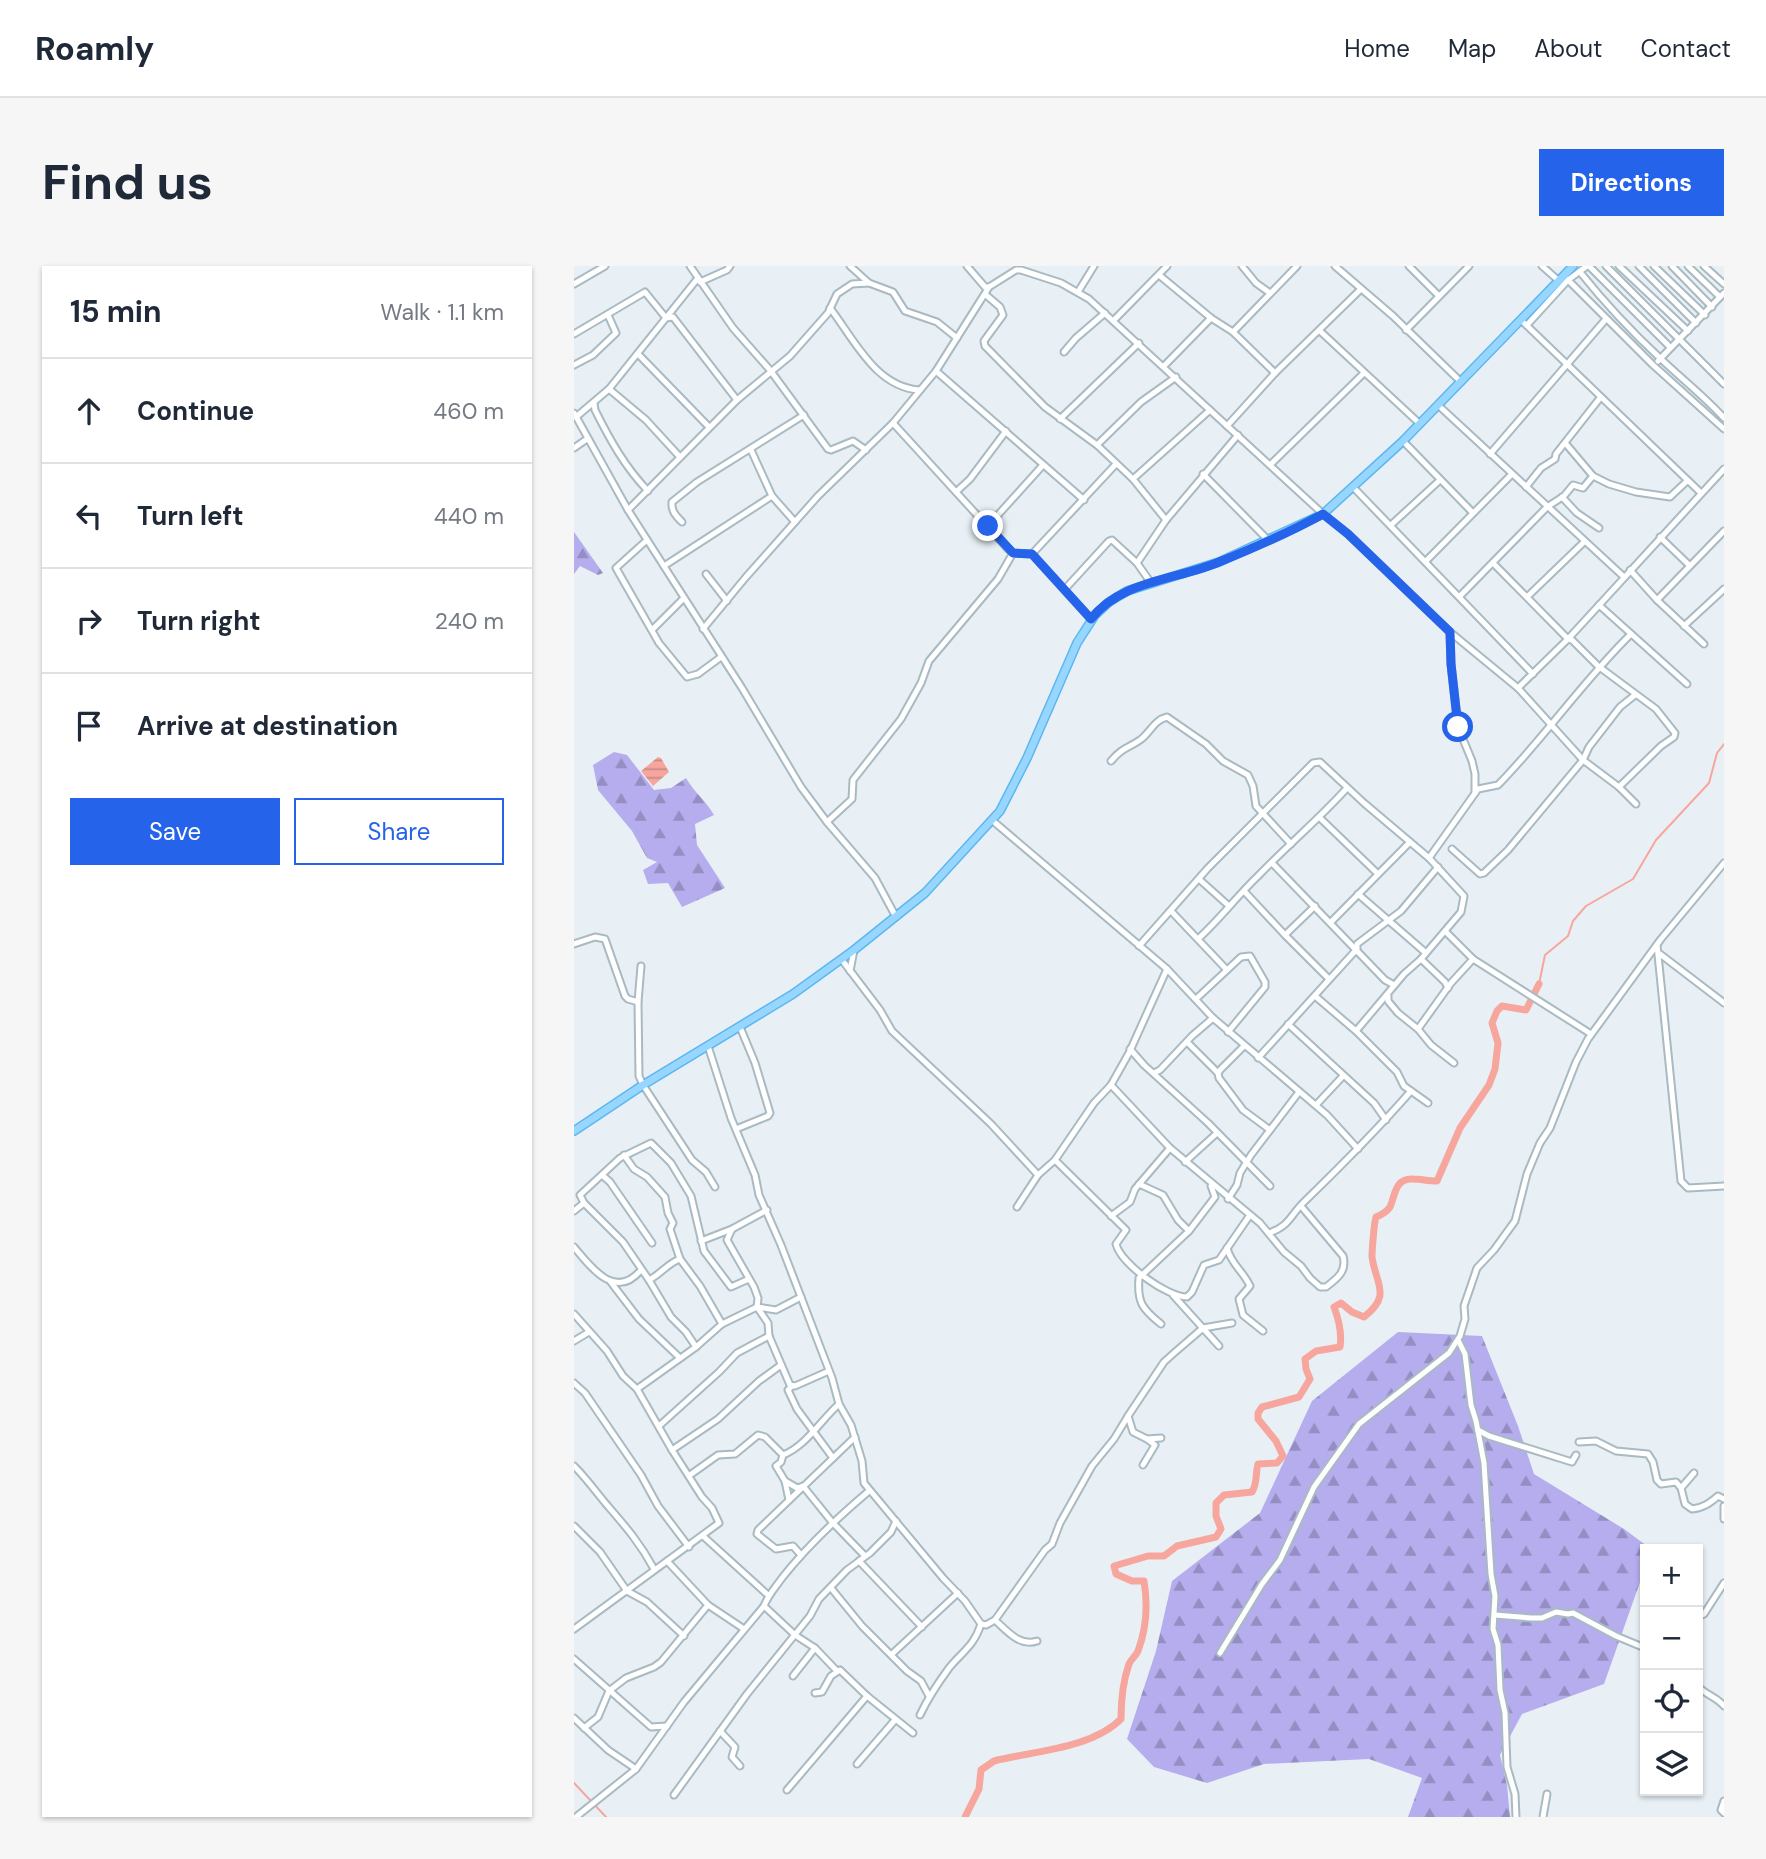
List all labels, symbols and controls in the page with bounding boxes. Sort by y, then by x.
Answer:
text: Roamly [35,27,154,70]
text: Home [1344,33,1410,64]
text: Map [1448,33,1496,64]
text: About [1534,33,1603,64]
text: Contact [1641,33,1731,64]
button: Directions [1539,149,1724,216]
text: Find us [42,150,213,214]
text: 15 min [70,292,162,331]
text: Walk · 1.1 km [380,297,504,327]
icon: ahead [70,392,108,430]
text: Continue [137,394,254,428]
text: 460 m [433,396,504,426]
icon: left [70,497,108,535]
text: Turn left [137,499,244,533]
text: 440 m [434,501,504,531]
route end [972,510,1003,541]
icon: right [70,602,108,640]
text: Turn right [137,604,261,638]
text: 240 m [435,606,504,636]
icon: arrive [70,707,108,745]
text: Arrive at destination [137,709,398,743]
route start [1442,711,1473,742]
button: Save [70,798,280,865]
button: Share [294,798,504,865]
map controls [1640,1544,1703,1796]
button: + [1640,1544,1703,1607]
button: − [1640,1607,1703,1670]
button: locate [1640,1670,1703,1733]
button: layers [1640,1733,1703,1796]

